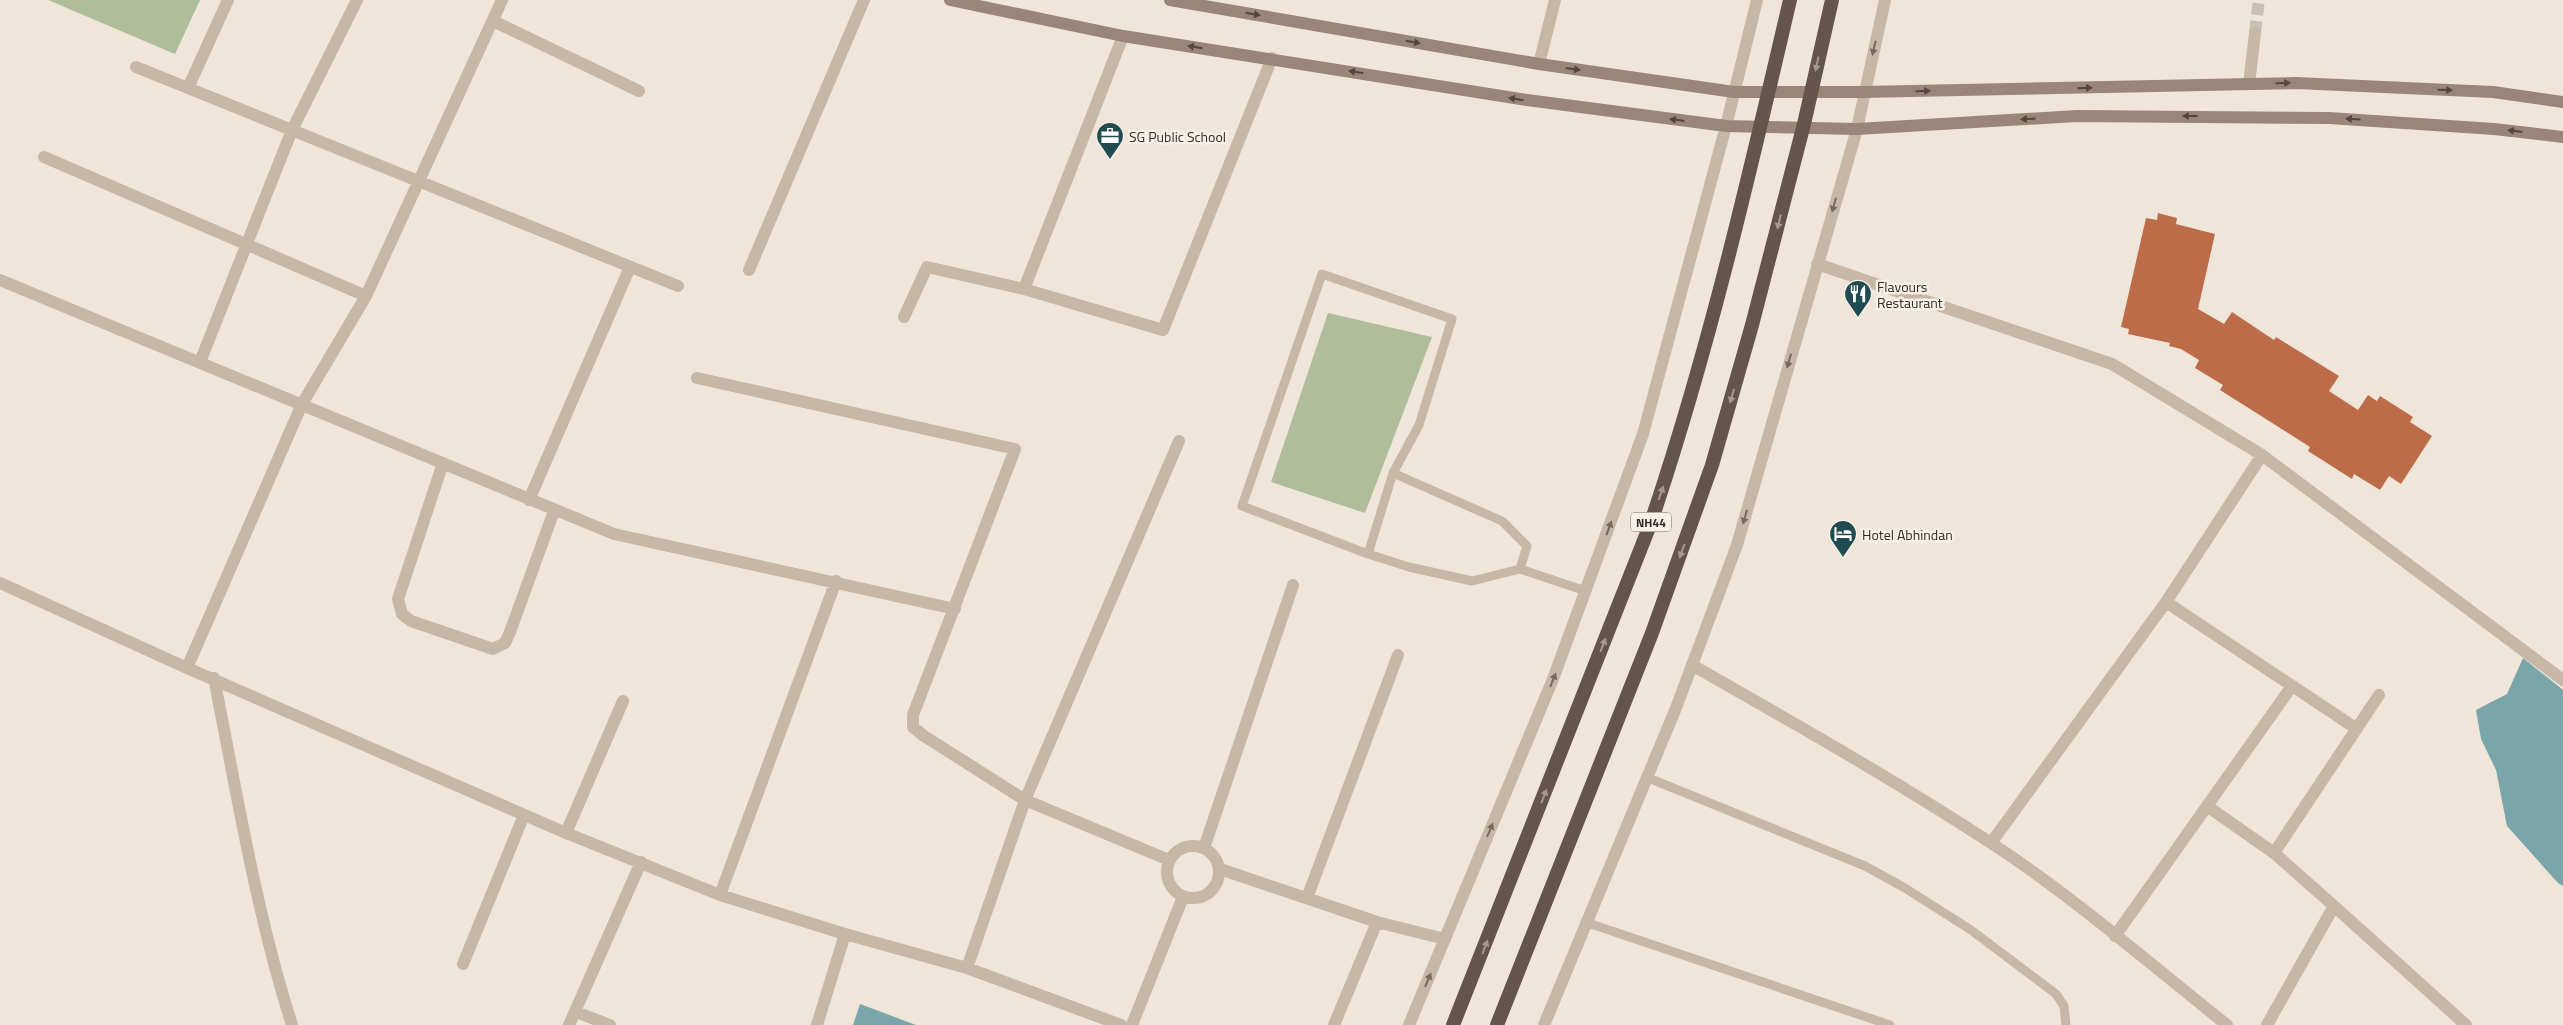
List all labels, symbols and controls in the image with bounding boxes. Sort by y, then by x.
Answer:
one-way arrow [1245,11,1261,19]
one-way arrow [1405,39,1421,47]
one-way arrow [1870,40,1878,55]
one-way arrow [1187,42,1203,50]
one-way arrow [1813,57,1821,72]
one-way arrow [1565,65,1581,73]
one-way arrow [1347,68,1363,76]
one-way arrow [2275,79,2291,87]
one-way arrow [2078,83,2094,91]
one-way arrow [2437,86,2453,94]
one-way arrow [1915,87,1931,95]
one-way arrow [1508,94,1524,102]
one-way arrow [2182,112,2198,120]
one-way arrow [2019,115,2035,123]
one-way arrow [2344,115,2360,123]
one-way arrow [1669,116,1685,124]
office icon: SG Public School [1095,121,1125,160]
place label: SG Public School [1129,126,1226,147]
one-way arrow [2506,127,2522,135]
one-way arrow [1830,198,1838,213]
one-way arrow [1775,215,1783,230]
place label: Flavours Restaurant [1877,276,1943,313]
restaurant icon: Flavours Restaurant [1843,279,1873,318]
one-way arrow [1785,354,1793,369]
one-way arrow [1728,389,1736,404]
one-way arrow [1657,485,1665,500]
one-way arrow [1740,510,1748,525]
road number: NH44 [1631,512,1671,532]
hotel icon: Hotel Abhindan [1828,519,1858,558]
one-way arrow [1606,520,1613,535]
place label: Hotel Abhindan [1862,524,1953,545]
one-way arrow [1678,543,1685,558]
one-way arrow [1600,637,1607,652]
one-way arrow [1549,673,1557,687]
one-way arrow [1540,789,1548,803]
one-way arrow [1487,823,1495,837]
one-way arrow [1481,940,1489,954]
one-way arrow [1424,973,1432,987]

